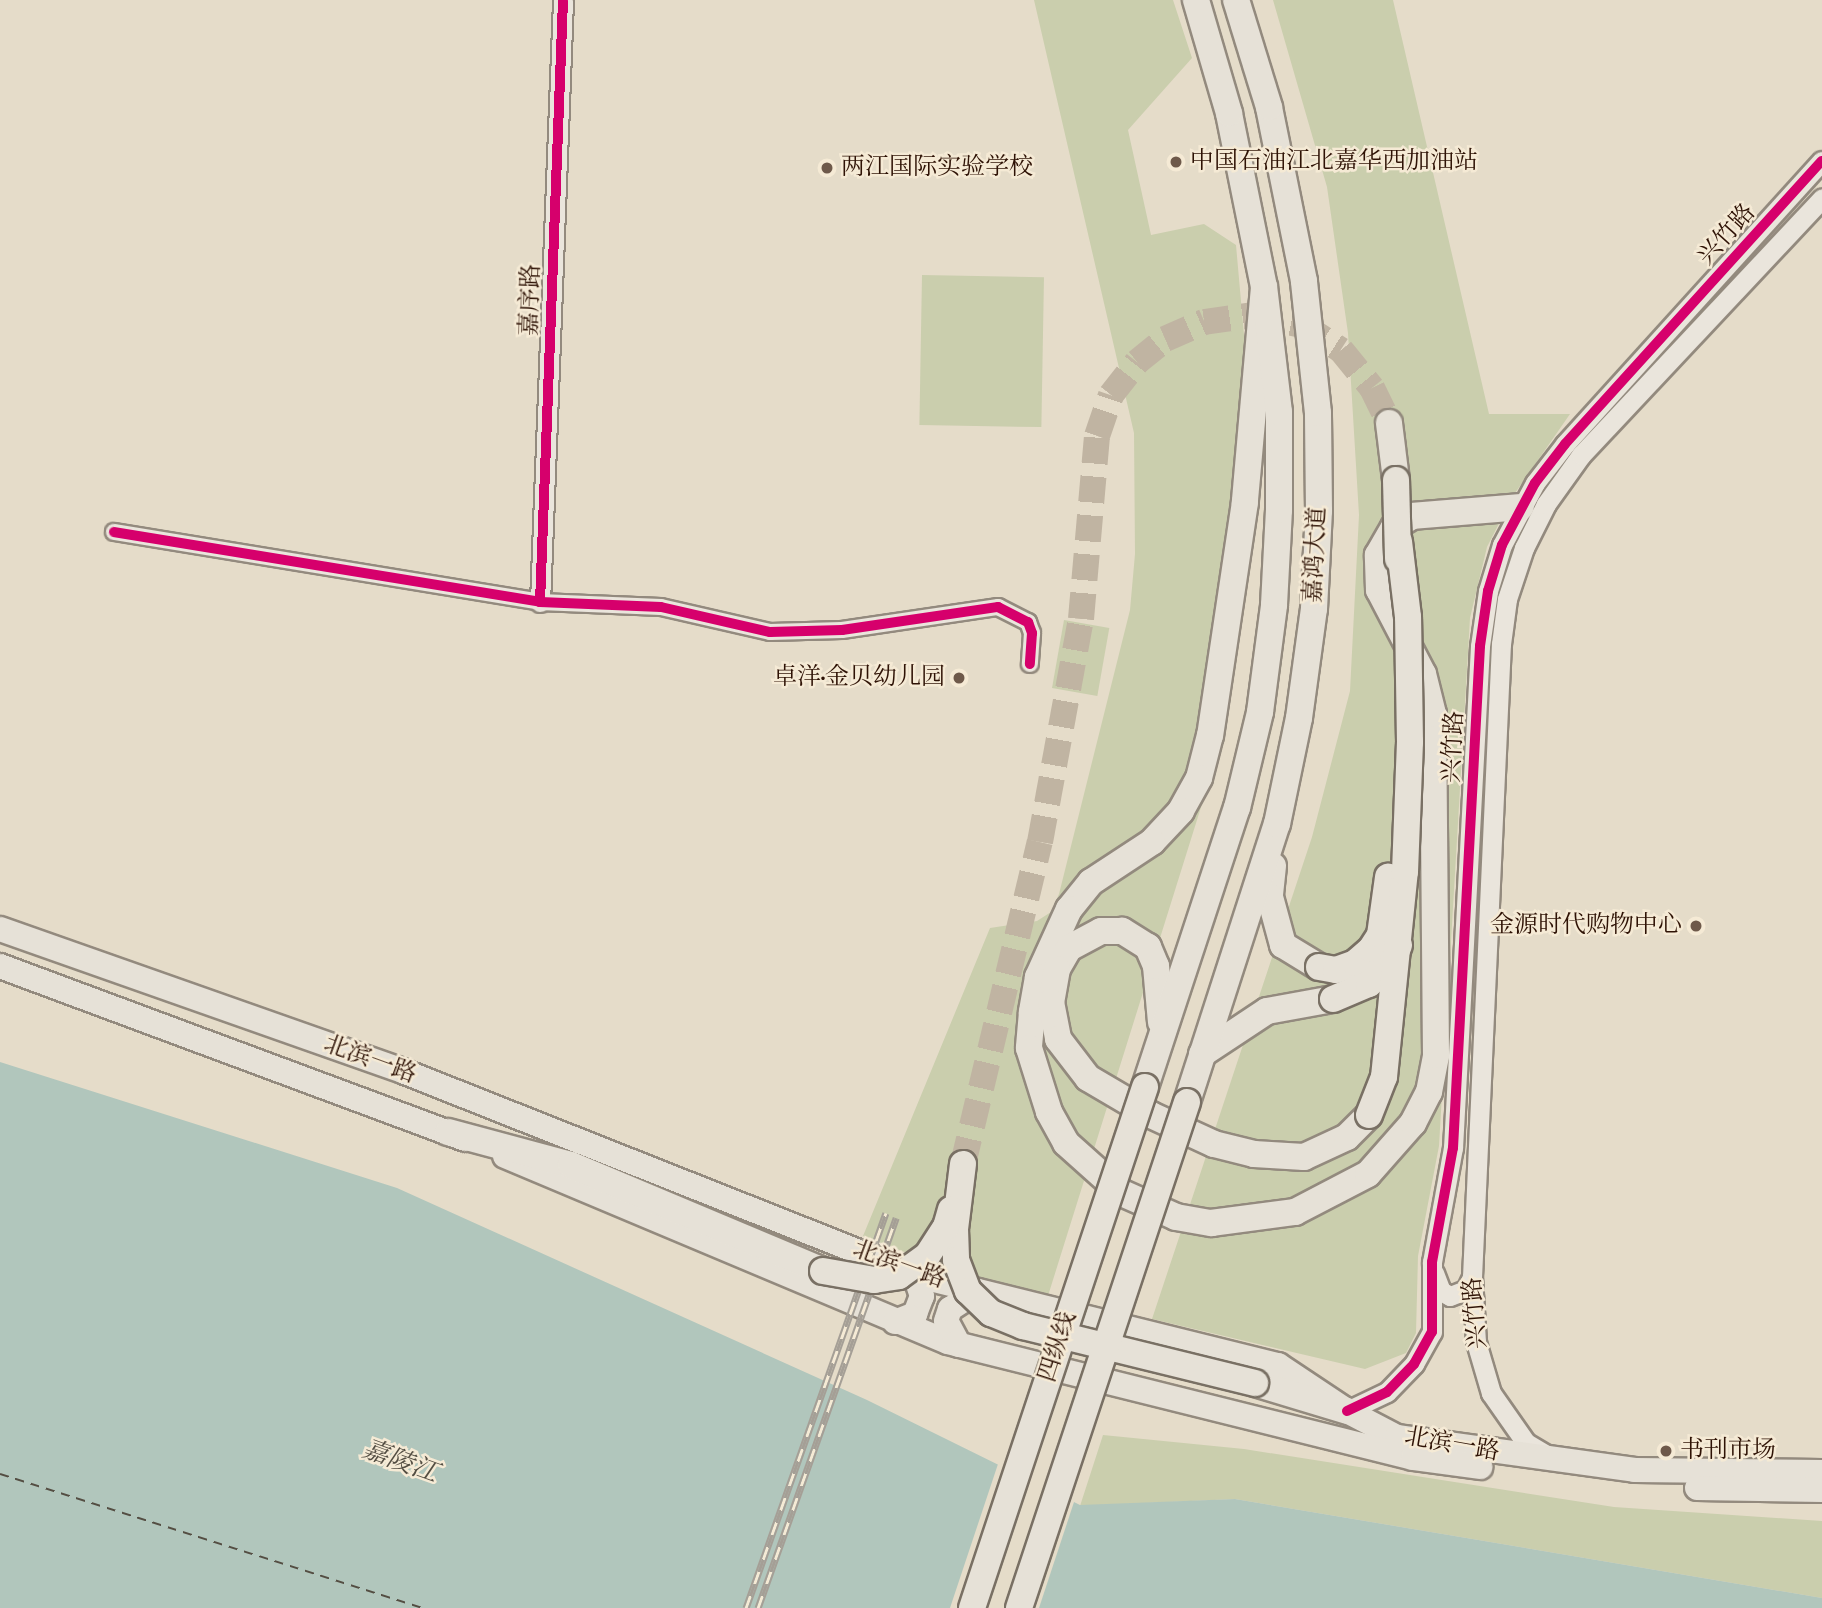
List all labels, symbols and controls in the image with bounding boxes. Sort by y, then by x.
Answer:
place label: 中国石油江北嘉华西加油站 [1190,148,1478,176]
place label: 两江国际实验学校 [841,154,1033,182]
marker: 中国石油江北嘉华西加油站 [1168,154,1184,170]
marker: 两江国际实验学校 [819,160,835,176]
street label: 兴竹路 [1692,199,1762,271]
street label: 嘉序路 [515,264,547,336]
street label: 嘉鸿大道 [1299,506,1333,604]
place label: 卓洋·金贝幼儿园 [773,664,945,692]
marker: 卓洋·金贝幼儿园 [951,670,967,686]
street label: 兴竹路 [1438,710,1470,784]
place label: 金源时代购物中心 [1490,912,1682,940]
marker: 金源时代购物中心 [1688,918,1704,934]
street label: 北滨一路 [320,1030,420,1090]
street label: 北滨一路 [849,1235,949,1295]
street label: 兴竹路 [1459,1276,1493,1350]
street label: 四纵线 [1033,1308,1083,1386]
street label: 北滨一路 [1402,1422,1502,1468]
water label: 嘉陵江 [358,1434,442,1490]
place label: 书刊市场 [1680,1437,1776,1465]
marker: 书刊市场 [1658,1443,1674,1459]

